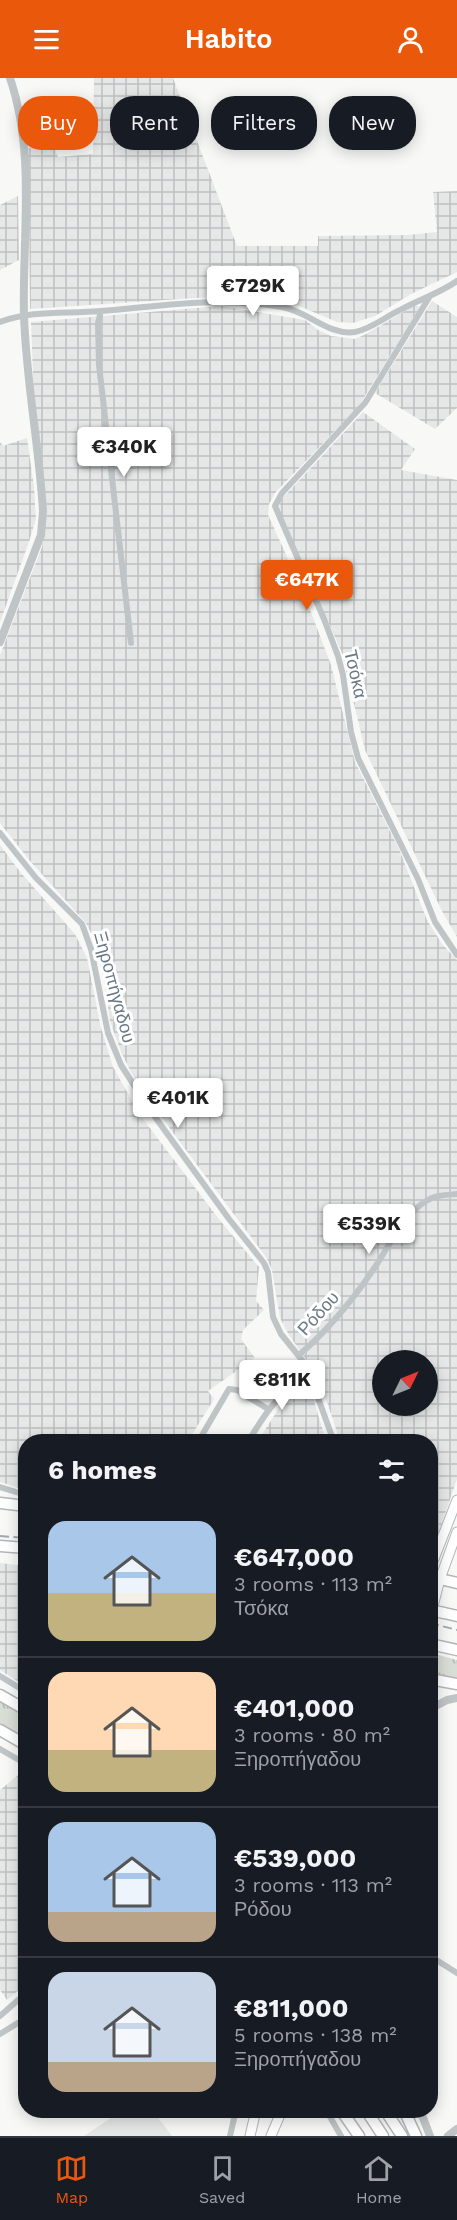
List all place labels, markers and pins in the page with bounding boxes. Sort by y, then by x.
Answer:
pin: €729K [211,266,295,317]
pin: €340K [82,427,166,478]
pin: €647K [265,560,349,611]
pin: €401K [136,1078,220,1129]
pin: €539K [327,1204,411,1255]
pin: €811K [240,1360,324,1411]

